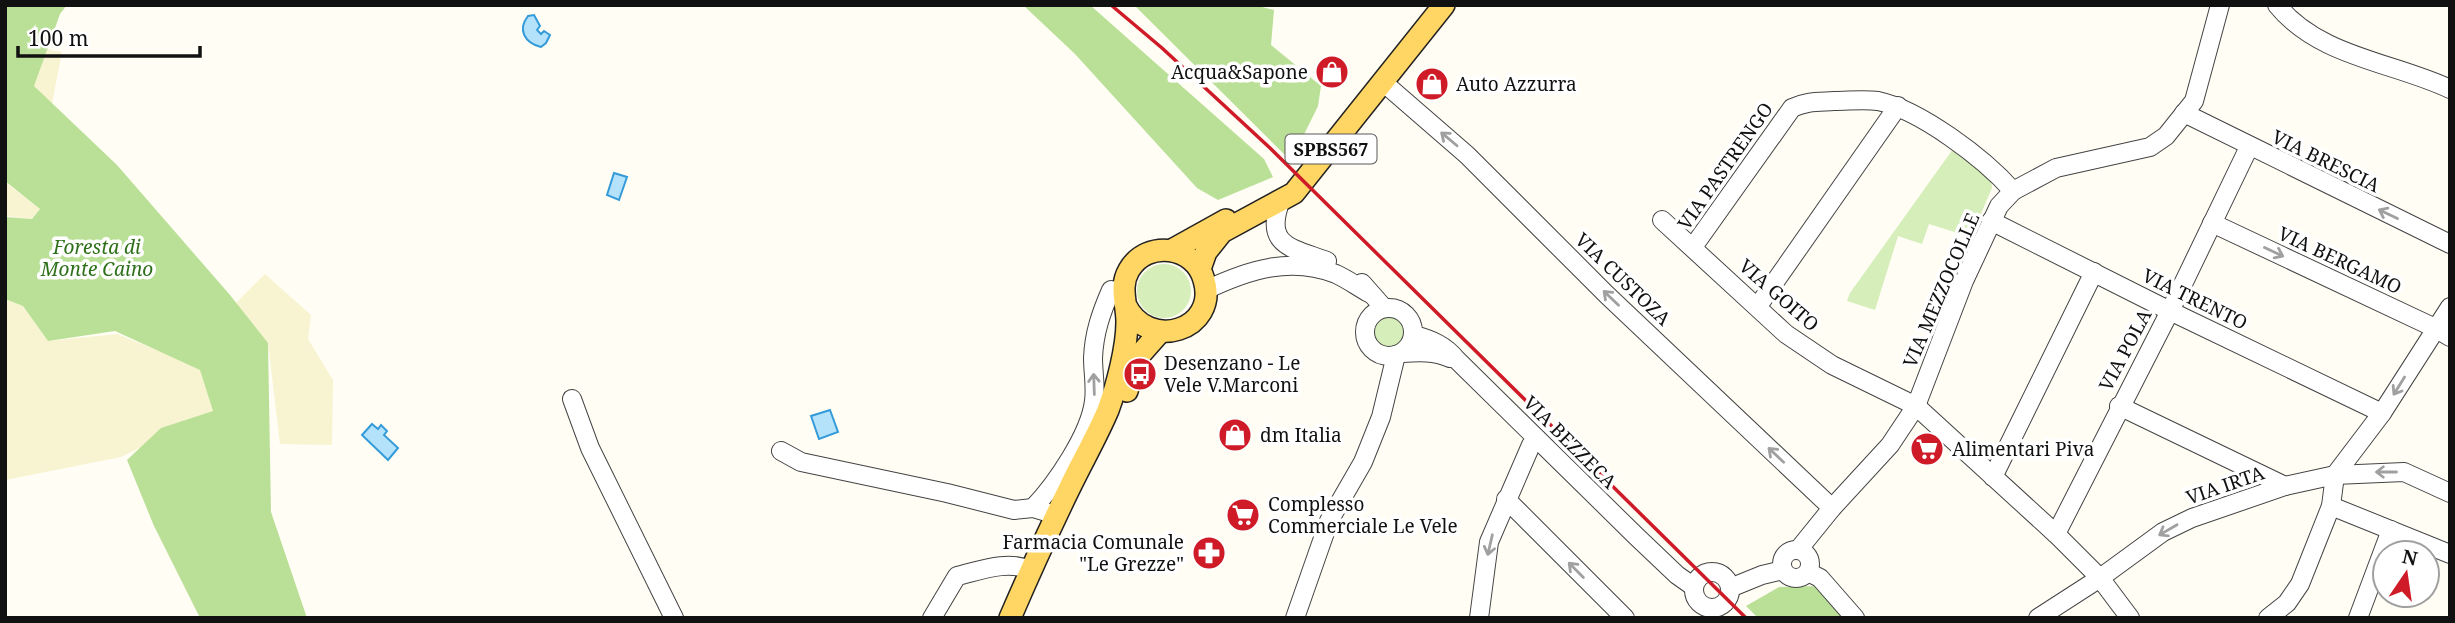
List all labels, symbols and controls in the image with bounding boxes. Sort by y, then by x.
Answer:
scale bar [18,14,200,58]
text: 100 m [28,24,89,52]
shop icon: Acqua&Sapone [1313,53,1351,91]
place label: Acqua&Sapone [1171,59,1308,85]
shop icon: Auto Azzurra [1413,65,1451,103]
place label: Auto Azzurra [1456,71,1577,97]
street label: VIA PASTRENGO [1671,97,1779,235]
street label: VIA BRESCIA [2268,124,2385,199]
one-way arrow [1440,132,1458,147]
road number: SPBS567 [1286,134,1376,164]
one-way arrow [2378,207,2399,221]
street label: VIA MEZZOCOLLE [1897,209,1985,371]
street label: VIA BERGAMO [2274,220,2406,300]
street label: VIA CUSTOZA [1570,227,1677,332]
park label: Foresta di Monte Caino [40,234,153,282]
one-way arrow [2263,246,2284,259]
street label: VIA GOITO [1733,253,1825,337]
street label: VIA TRENTO [2138,262,2252,336]
one-way arrow [1603,290,1620,307]
street label: VIA POLA [2093,304,2158,395]
place label: Desenzano - Le Vele V.Marconi [1164,350,1300,398]
bus stop icon: Desenzano - Le Vele V.Marconi [1121,355,1159,393]
one-way arrow [1087,372,1101,395]
one-way arrow [2391,375,2405,395]
street label: VIA BEZZECA [1518,390,1623,495]
shop icon: dm Italia [1216,416,1254,454]
place label: dm Italia [1260,422,1342,448]
supermarket icon: Alimentari Piva [1908,430,1946,468]
place label: Alimentari Piva [1952,436,2094,462]
one-way arrow [1768,447,1785,464]
street label: VIA IRTA [2182,459,2268,510]
one-way arrow [2375,465,2398,479]
place label: Complesso Commerciale Le Vele [1268,491,1458,539]
supermarket icon: Complesso Commerciale Le Vele [1224,496,1262,534]
one-way arrow [2159,524,2179,538]
place label: Farmacia Comunale "Le Grezze" [1003,529,1184,577]
one-way arrow [1483,533,1496,556]
pharmacy icon: Farmacia Comunale "Le Grezze" [1190,534,1228,572]
north arrow [2371,539,2441,609]
text: N [2400,543,2420,572]
one-way arrow [1568,561,1585,578]

